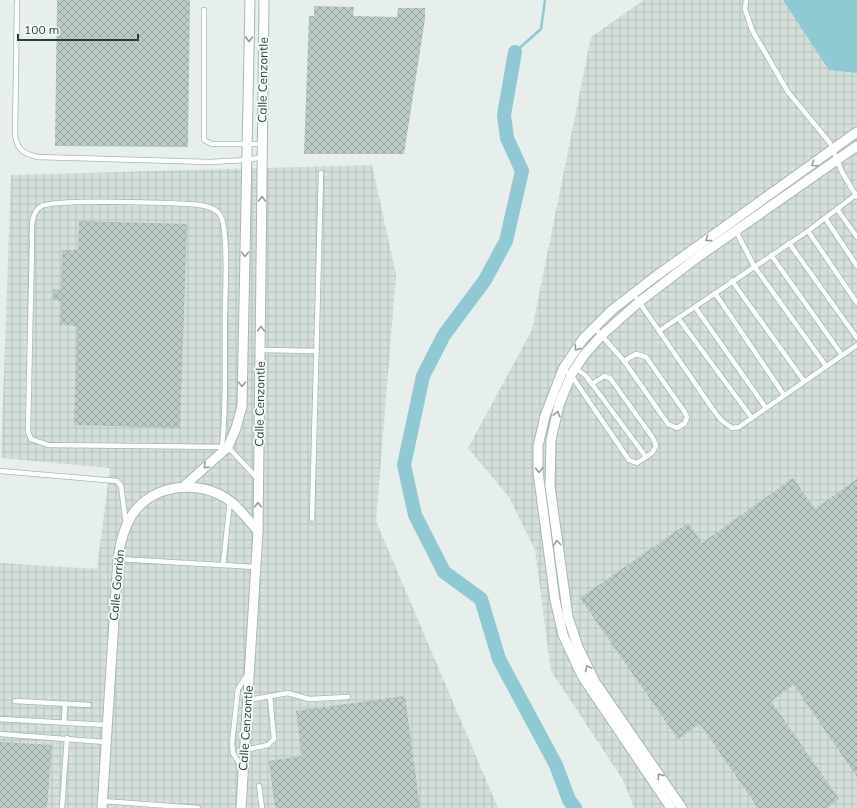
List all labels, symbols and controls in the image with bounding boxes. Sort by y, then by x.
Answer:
scale bar [18,16,138,42]
text: 100 m [24,22,59,37]
one-way arrow [245,36,254,42]
street label: Calle Cenzontle [254,37,271,123]
one-way arrow [811,159,818,167]
one-way arrow [258,196,267,202]
one-way arrow [705,234,712,242]
one-way arrow [241,251,249,257]
one-way arrow [257,326,265,332]
one-way arrow [575,344,582,351]
street label: Calle Cenzontle [251,361,268,447]
one-way arrow [238,381,246,387]
one-way arrow [552,411,560,417]
one-way arrow [203,461,210,468]
one-way arrow [534,467,543,473]
one-way arrow [254,502,262,508]
one-way arrow [552,540,561,546]
street label: Calle Gorrión [106,549,127,621]
one-way arrow [585,665,593,672]
street label: Calle Cenzontle [235,685,256,771]
one-way arrow [657,773,665,780]

